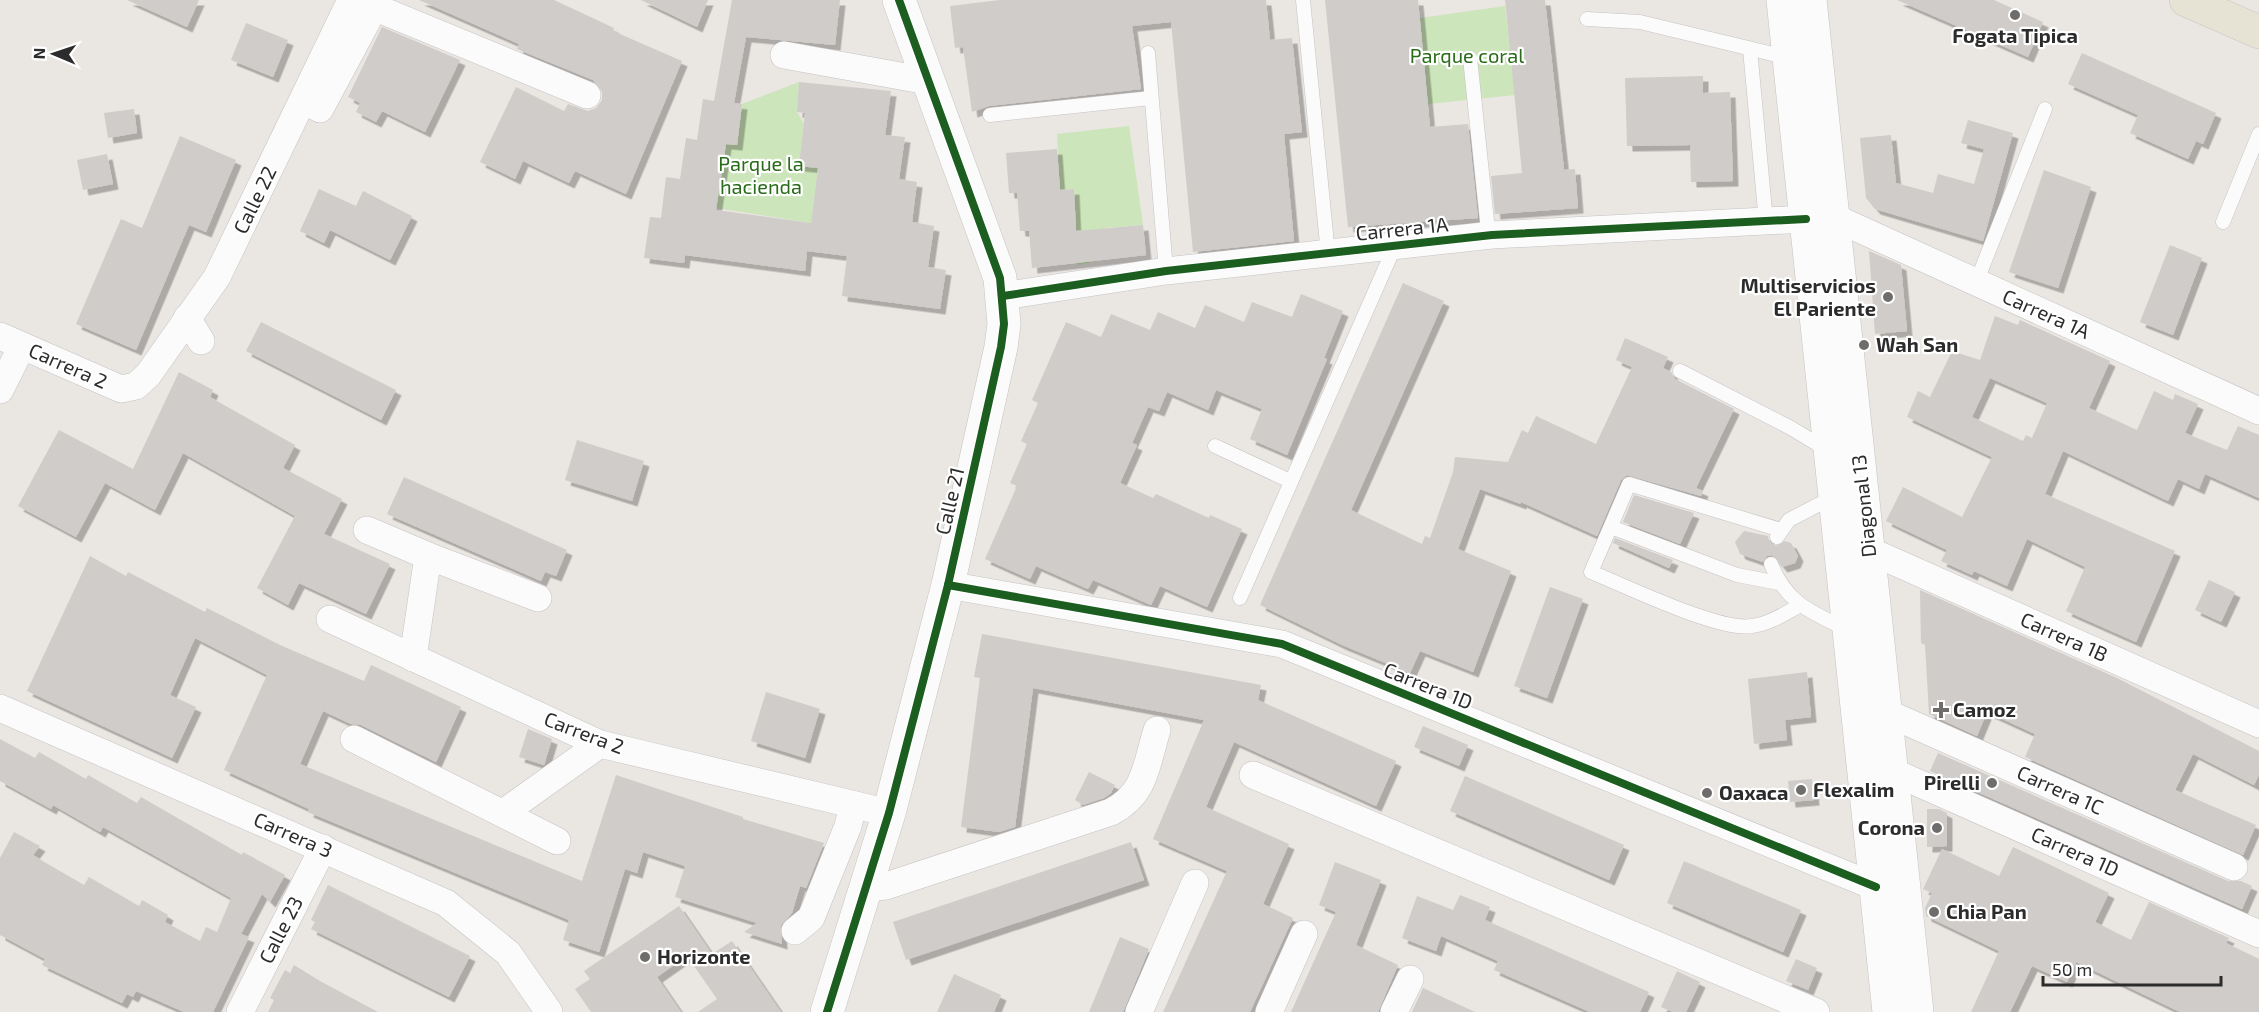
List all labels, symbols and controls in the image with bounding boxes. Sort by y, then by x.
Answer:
marker: Fogata Tipica [2008,8,2022,22]
place label: Fogata Tipica [1952,23,2078,47]
north arrow [24,24,84,84]
park label: Parque coral [1410,43,1524,67]
text: N [29,47,48,60]
park label: Parque la hacienda [718,151,804,198]
street label: Calle 22 [228,162,281,237]
street label: Carrera 1A [1355,211,1450,245]
place label: Multiservicios El Pariente [1740,273,1876,320]
street label: Carrera 1A [1999,283,2094,343]
marker: Multiservicios El Pariente [1881,290,1895,304]
place label: Wah San [1876,332,1958,356]
street label: Carrera 2 [25,337,111,393]
marker: Wah San [1857,338,1871,352]
street label: Diagonal 13 [1846,454,1880,559]
street label: Calle 21 [930,465,968,537]
street label: Carrera 1B [2017,606,2112,666]
street label: Carrera 1D [1380,656,1476,714]
place label: Camoz [1953,697,2016,721]
marker: Camoz [1934,703,1948,717]
street label: Carrera 2 [541,706,628,758]
street label: Carrera 1C [2014,759,2107,819]
place label: Pirelli [1924,770,1980,794]
marker: Pirelli [1985,776,1999,790]
place label: Flexalim [1813,777,1894,801]
place label: Oaxaca [1719,780,1788,804]
marker: Flexalim [1794,783,1808,797]
marker: Oaxaca [1700,786,1714,800]
street label: Carrera 3 [250,806,336,862]
place label: Corona [1858,815,1925,839]
marker: Corona [1930,821,1944,835]
street label: Carrera 1D [2028,821,2123,881]
street label: Calle 23 [253,892,307,967]
place label: Chia Pan [1946,899,2027,923]
marker: Chia Pan [1927,905,1941,919]
place label: Horizonte [657,944,750,968]
scale bar [2043,949,2222,987]
marker: Horizonte [638,950,652,964]
text: 50 m [2052,958,2092,980]

